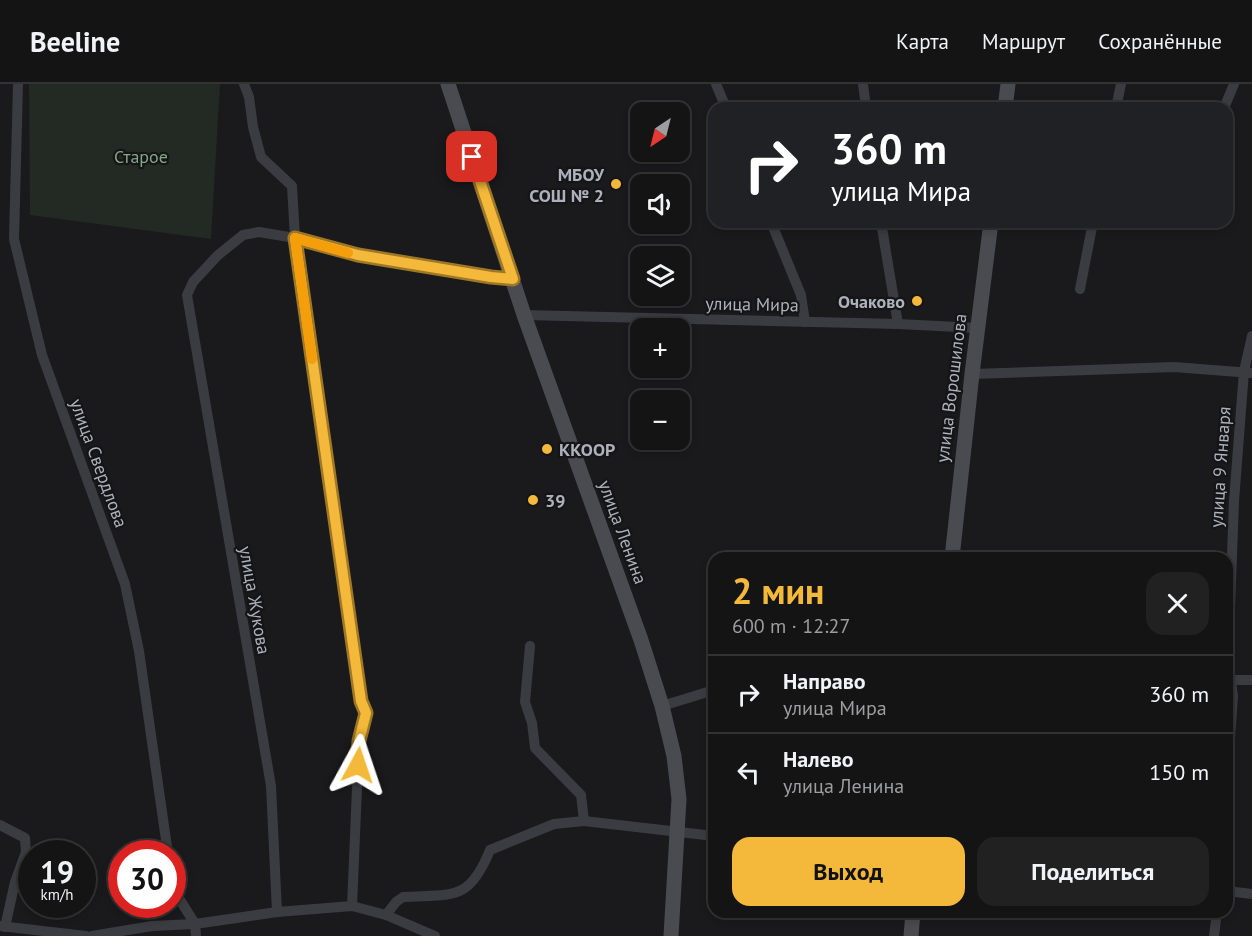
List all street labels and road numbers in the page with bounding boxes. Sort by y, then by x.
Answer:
street label: улица Мира [705,292,799,316]
street label: улица Ворошилова [930,312,972,464]
street label: улица Свердлова [65,395,133,531]
street label: улица 9 Января [1204,406,1236,528]
street label: улица Ленина [594,477,652,587]
street label: улица Жукова [234,544,276,656]

